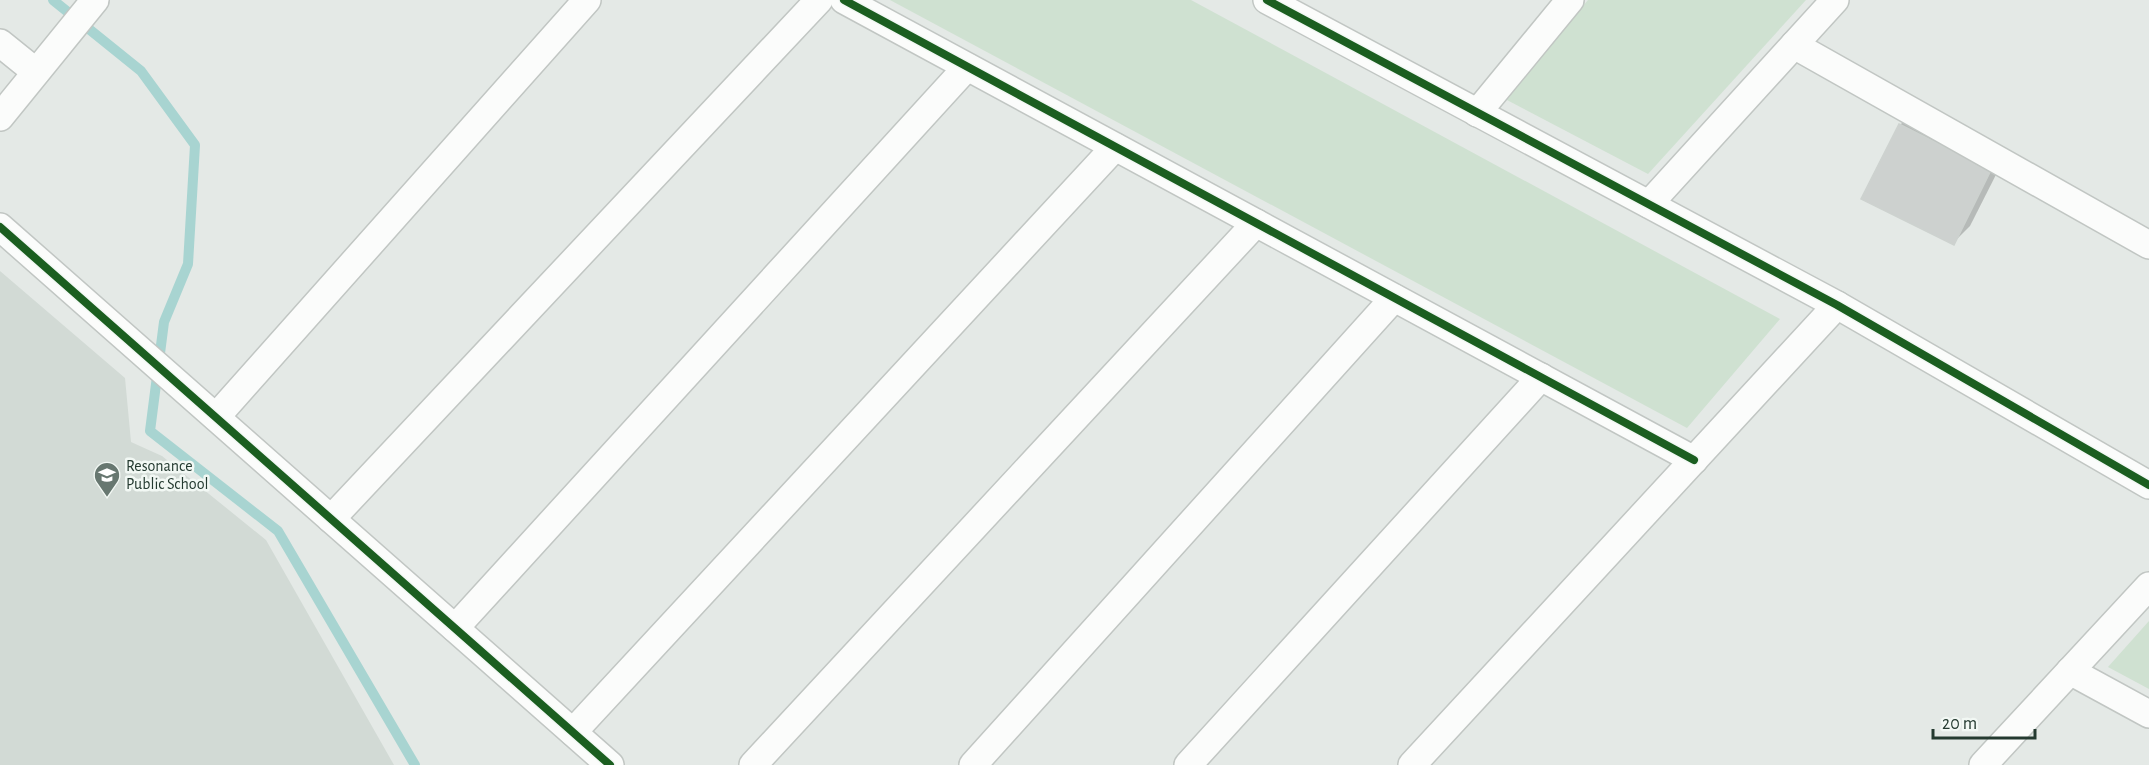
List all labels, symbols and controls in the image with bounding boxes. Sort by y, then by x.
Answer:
place label: Resonance Public School [126,458,208,492]
school or university icon: Resonance Public School [92,460,122,498]
scale bar [1933,702,2035,740]
text: 20 m [1942,715,1977,733]

